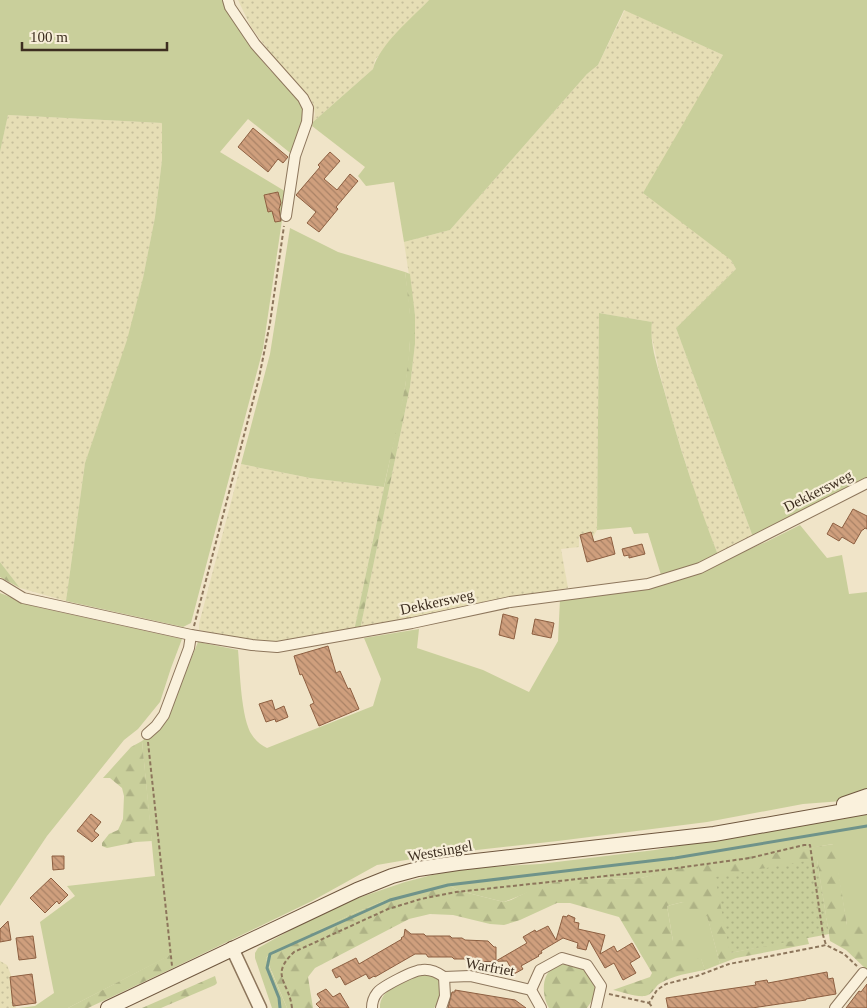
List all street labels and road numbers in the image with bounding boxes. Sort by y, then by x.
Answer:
street label: Dekkersweg [781,467,855,515]
street label: Dekkersweg [399,586,476,618]
street label: Westsingel [406,837,474,865]
street label: Warfriet [464,955,517,979]

